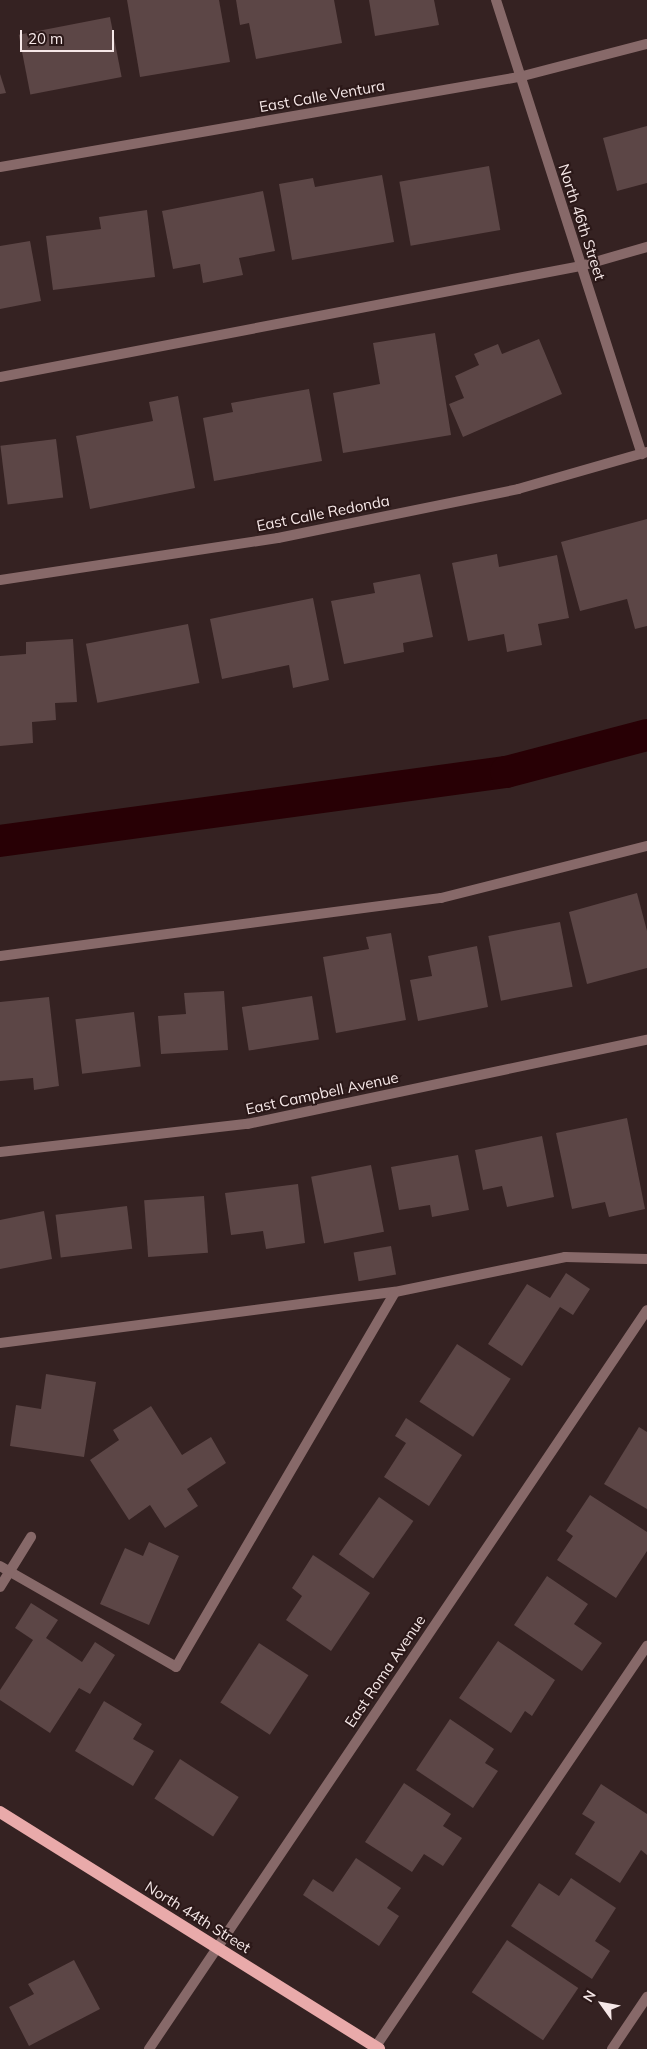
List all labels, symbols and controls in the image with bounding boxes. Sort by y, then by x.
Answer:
scale bar [22,20,116,52]
text: 20 m [28,29,63,48]
street label: East Calle Ventura [258,76,386,116]
street label: North 46th Street [555,162,609,282]
street label: East Calle Redonda [255,491,391,535]
street label: East Campbell Avenue [244,1068,400,1118]
street label: East Roma Avenue [341,1612,429,1730]
street label: North 44th Street [142,1877,254,1957]
north arrow [577,1979,627,2029]
text: N [579,1987,600,2005]

